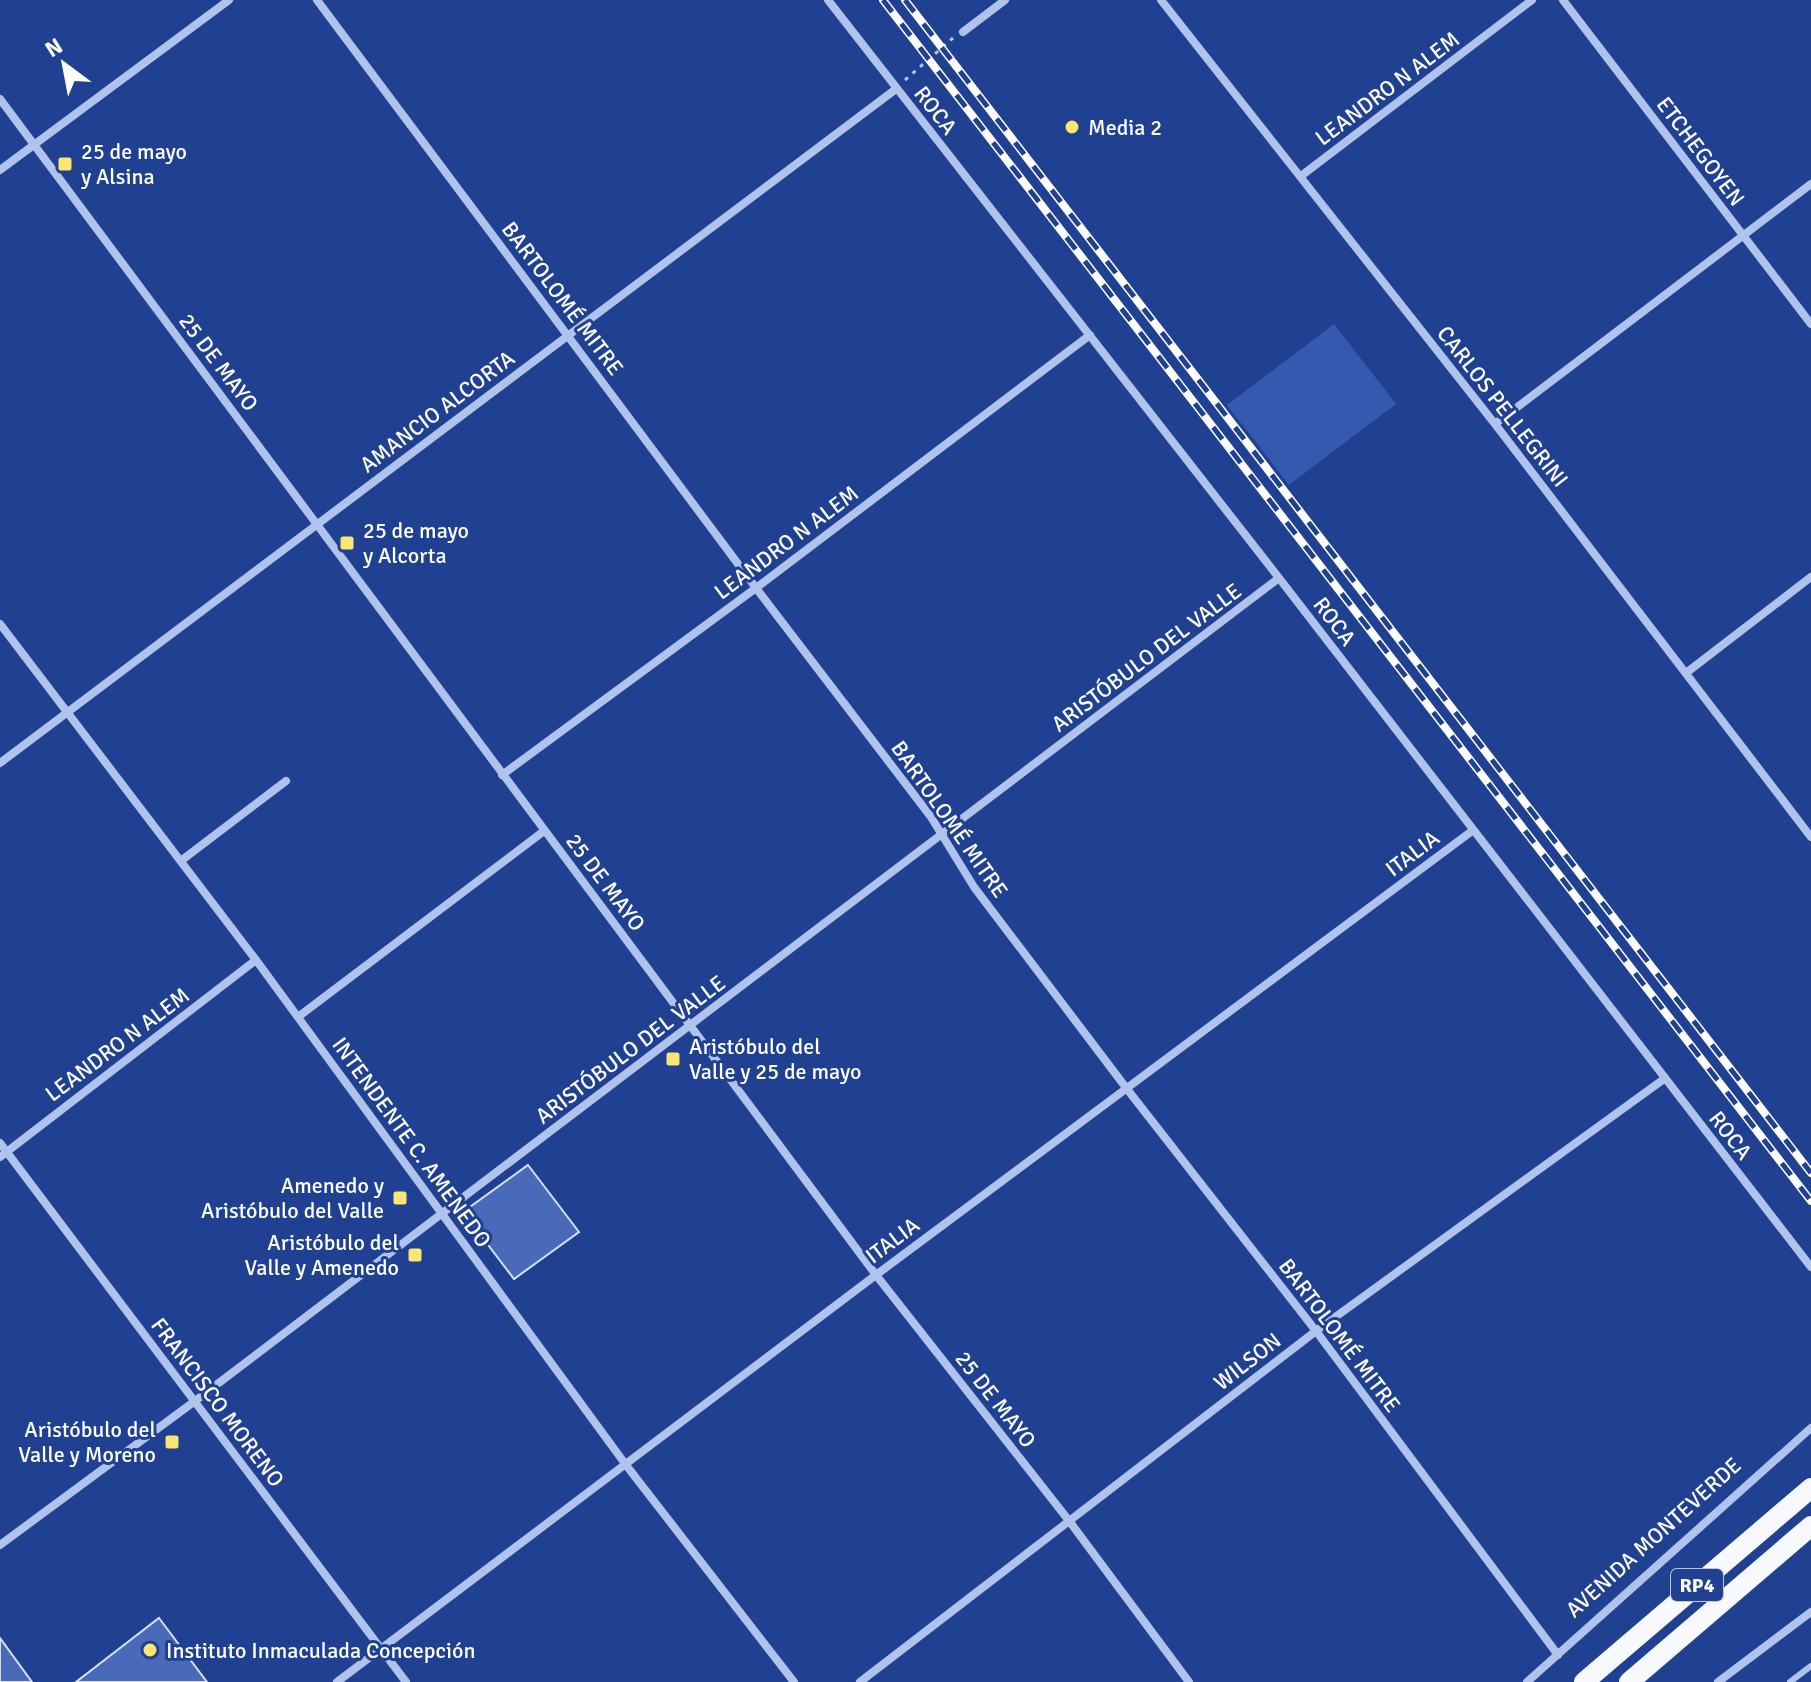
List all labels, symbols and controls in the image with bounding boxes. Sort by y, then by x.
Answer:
north arrow [24,24,104,104]
street label: LEANDRO N ALEM [1310,25,1465,151]
text: N [40,32,67,63]
street label: ROCA [908,81,963,140]
street label: ETCHEGOYEN [1651,91,1750,211]
place label: Media 2 [1088,114,1162,141]
marker: Media 2 [1063,118,1081,136]
place label: 25 de mayo y Alsina [81,138,187,190]
marker: 25 de mayo y Alsina [56,155,74,173]
street label: BARTOLOMÉ MITRE [496,216,629,380]
street label: 25 DE MAYO [173,308,264,417]
street label: CARLOS PELLEGRINI [1431,320,1574,492]
street label: AMANCIO ALCORTA [355,344,520,478]
street label: LEANDRO N ALEM [709,479,864,605]
place label: 25 de mayo y Alcorta [363,517,469,569]
marker: 25 de mayo y Alcorta [338,534,356,552]
street label: ARISTÓBULO DEL VALLE [1046,577,1246,738]
street label: ROCA [1308,592,1362,651]
street label: BARTOLOMÉ MITRE [885,736,1014,903]
street label: ITALIA [1380,824,1445,882]
street label: 25 DE MAYO [560,828,651,937]
street label: ARISTÓBULO DEL VALLE [530,969,730,1130]
street label: LEANDRO N ALEM [40,981,195,1107]
street label: INTENDENTE C. AMENEDO [326,1032,497,1253]
place label: Aristóbulo del Valle y 25 de mayo [689,1033,861,1085]
marker: Aristóbulo del Valle y 25 de mayo [664,1050,682,1068]
street label: ROCA [1703,1106,1758,1165]
place label: Amenedo y Aristóbulo del Valle [201,1172,385,1224]
marker: Amenedo y Aristóbulo del Valle [391,1189,409,1207]
street label: ITALIA [860,1211,925,1269]
place label: Aristóbulo del Valle y Amenedo [245,1229,399,1281]
marker: Aristóbulo del Valle y Amenedo [406,1246,424,1264]
street label: BARTOLOMÉ MITRE [1273,1253,1406,1417]
street label: FRANCISCO MORENO [145,1312,290,1492]
street label: WILSON [1208,1327,1286,1396]
street label: 25 DE MAYO [949,1346,1042,1453]
place label: Aristóbulo del Valle y Moreno [18,1416,156,1468]
marker: Aristóbulo del Valle y Moreno [163,1433,181,1451]
street label: AVENIDA MONTEVERDE [1560,1452,1747,1623]
road number: RP4 [1671,1569,1723,1601]
place label: Instituto Inmaculada Concepción [166,1637,475,1664]
marker: Instituto Inmaculada Concepción [141,1641,159,1659]

